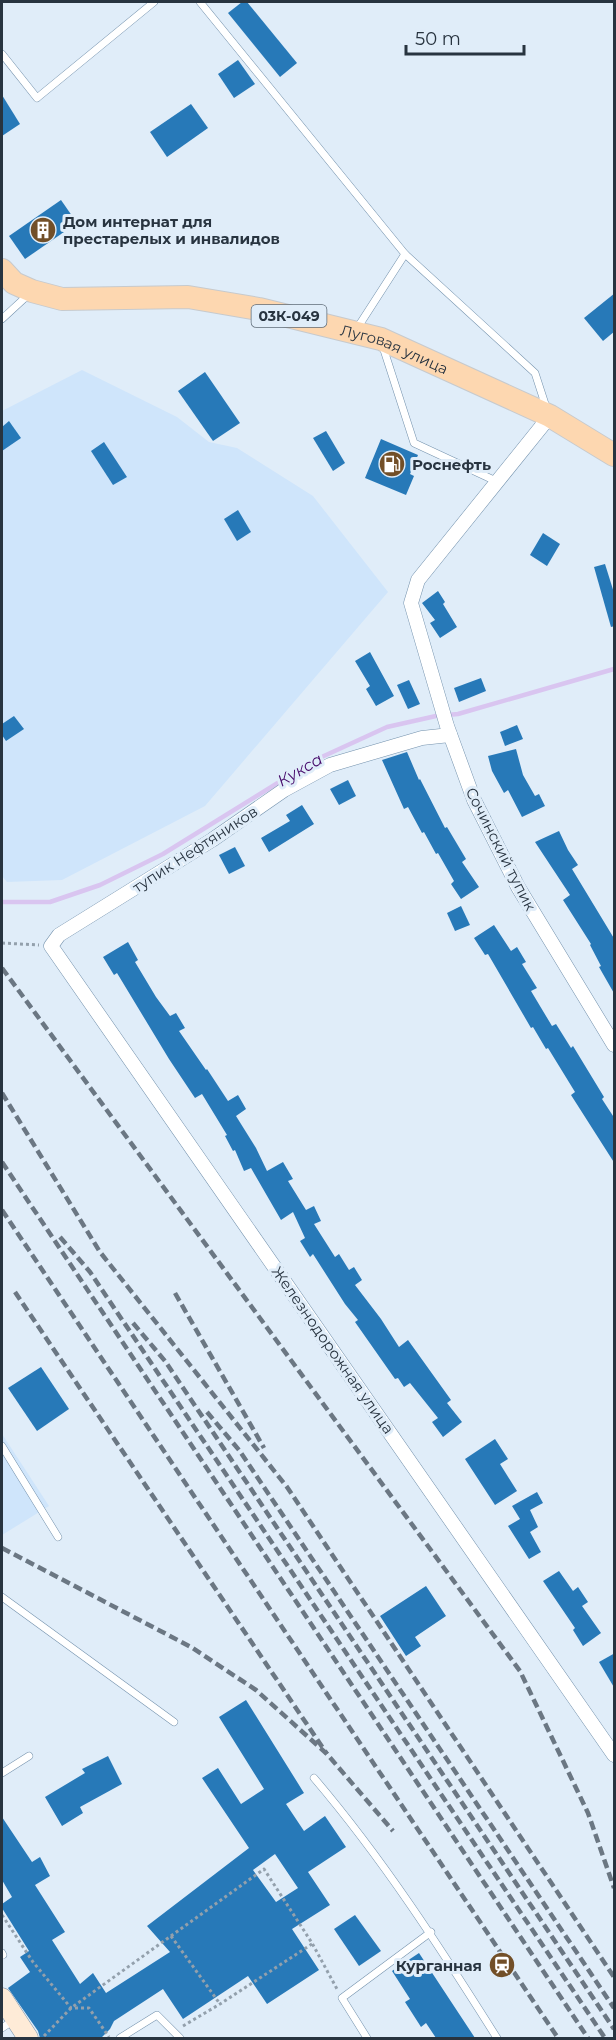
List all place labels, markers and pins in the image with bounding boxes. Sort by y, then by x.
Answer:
place label: Дом интернат для престарелых и инвалидов [63,212,280,248]
building icon: Дом интернат для престарелых и инвалидов [28,215,58,245]
fuel station icon: Роснефть [377,449,407,479]
place label: Роснефть [412,455,491,474]
station icon: Курганная [487,1950,517,1980]
place label: Курганная [396,1956,482,1975]

